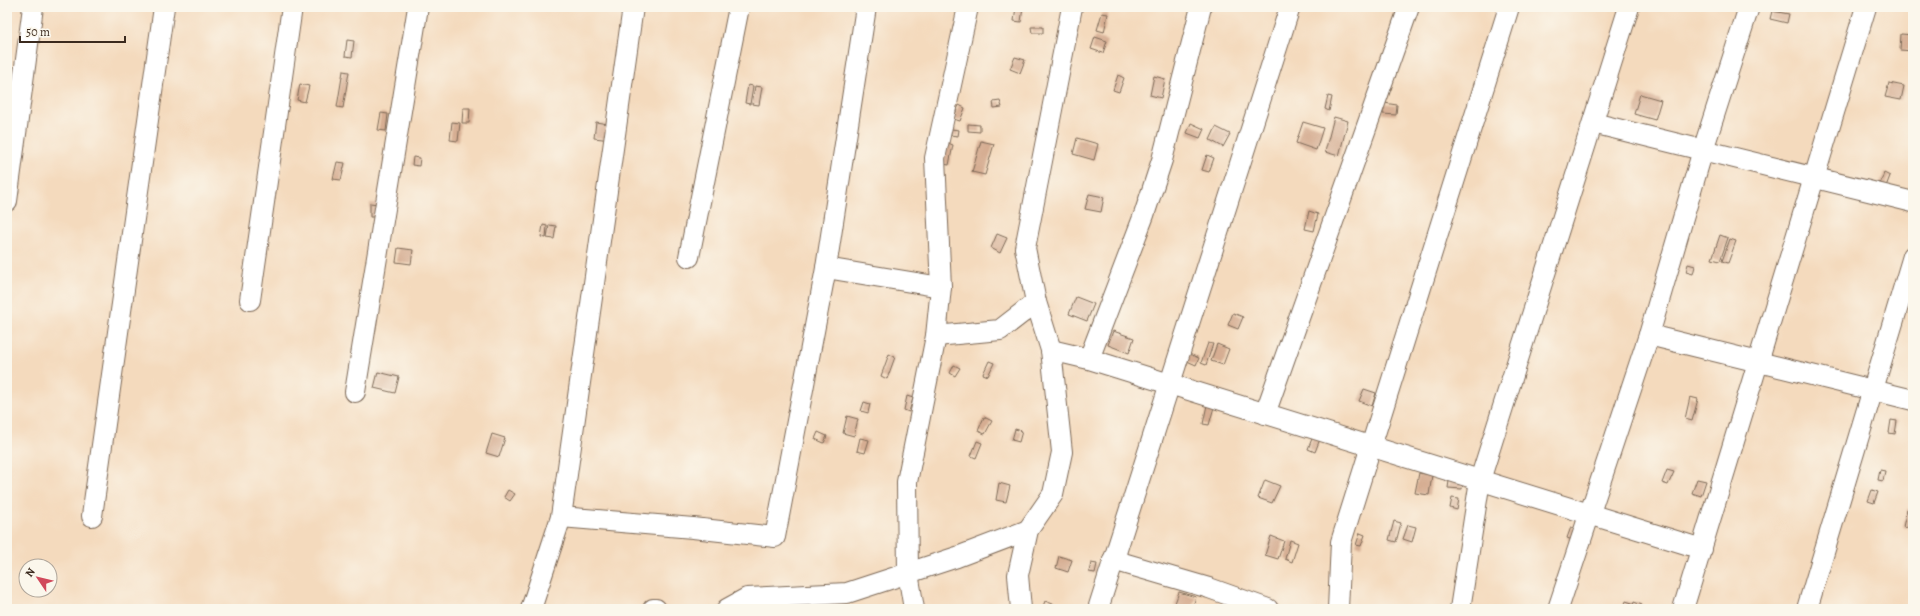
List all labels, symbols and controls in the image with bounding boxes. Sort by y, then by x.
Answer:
scale bar [20,18,125,44]
text: 50 m [26,24,50,40]
north arrow [18,558,58,598]
text: N [22,565,39,580]

